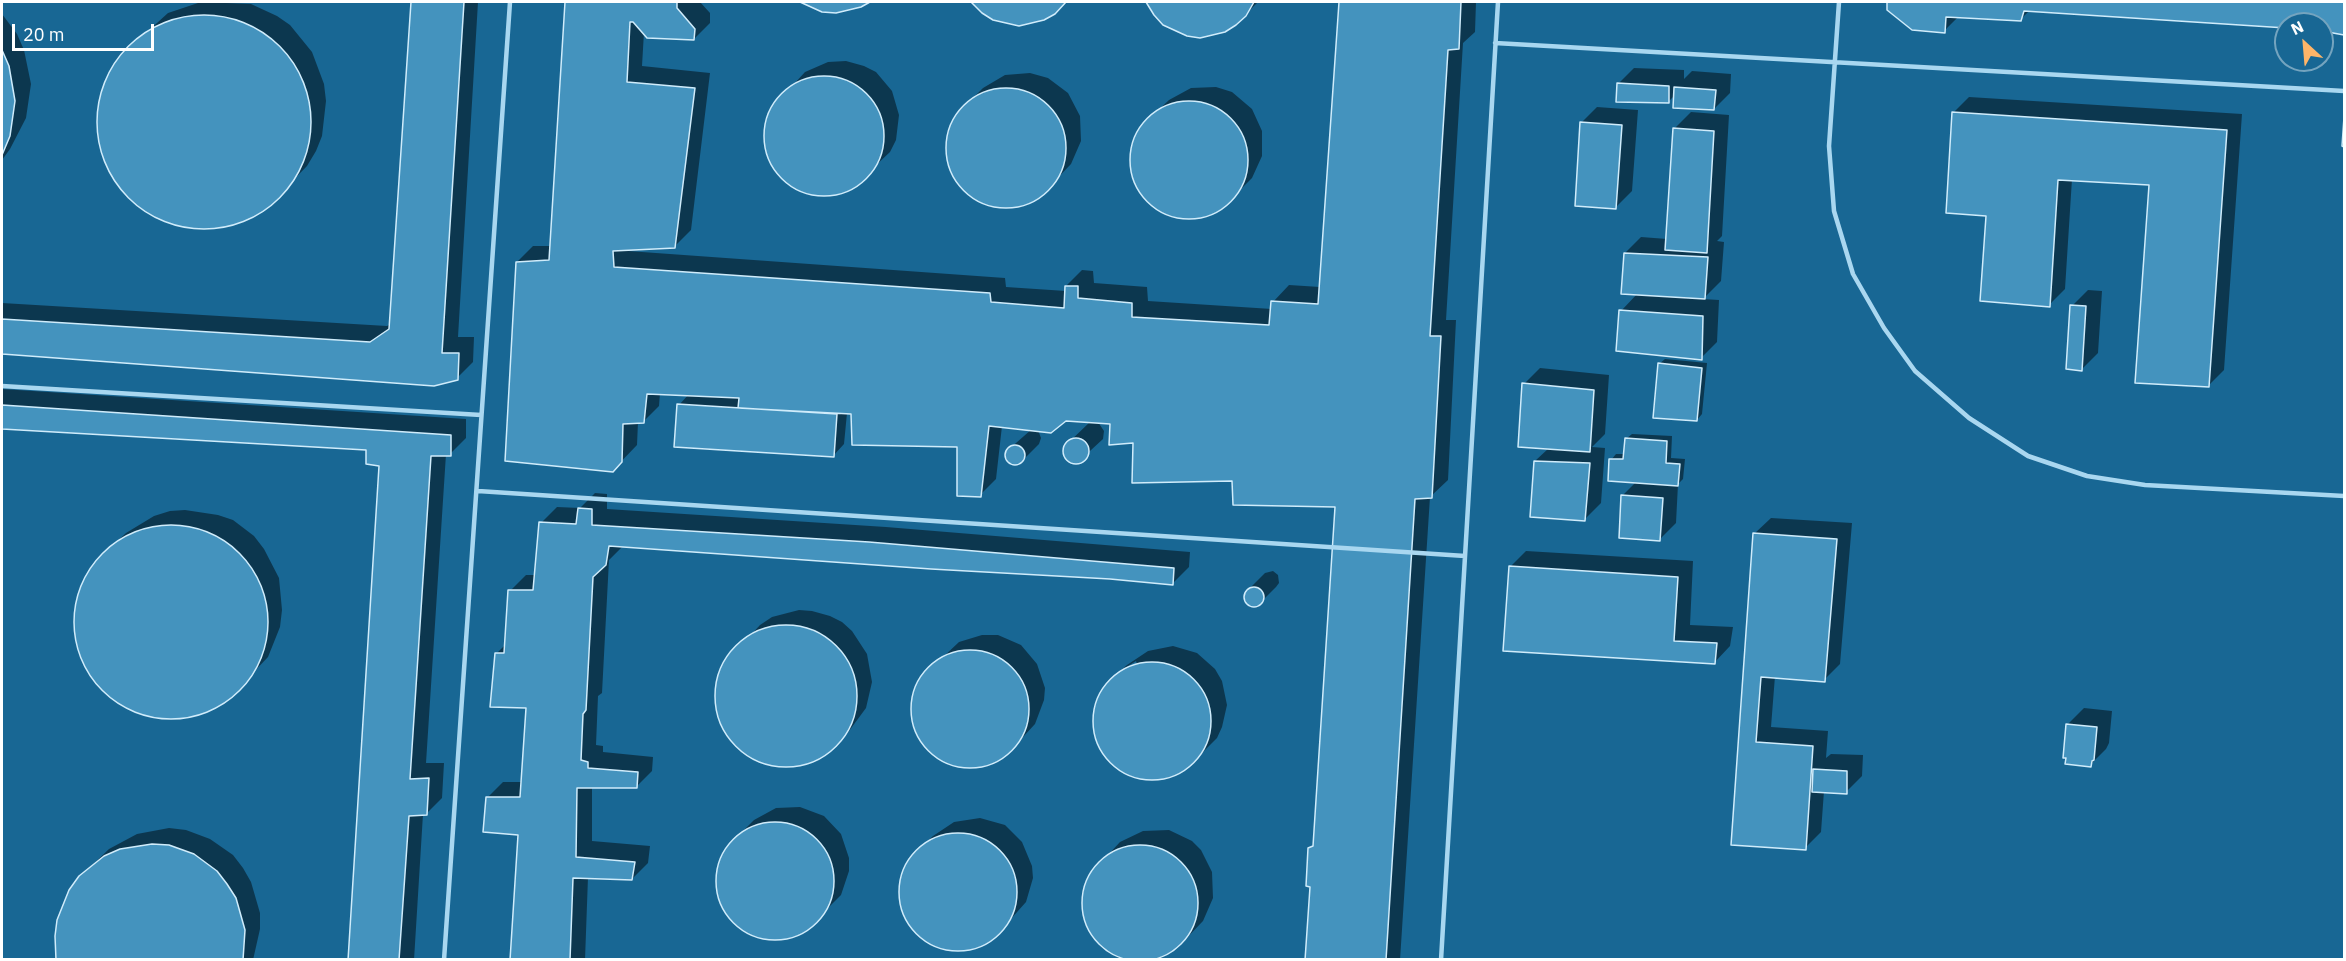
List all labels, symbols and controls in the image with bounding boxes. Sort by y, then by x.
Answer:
scale bar [15,12,158,50]
north arrow [2274,12,2334,72]
text: N [2287,16,2307,39]
text: 20 m [23,23,65,46]

